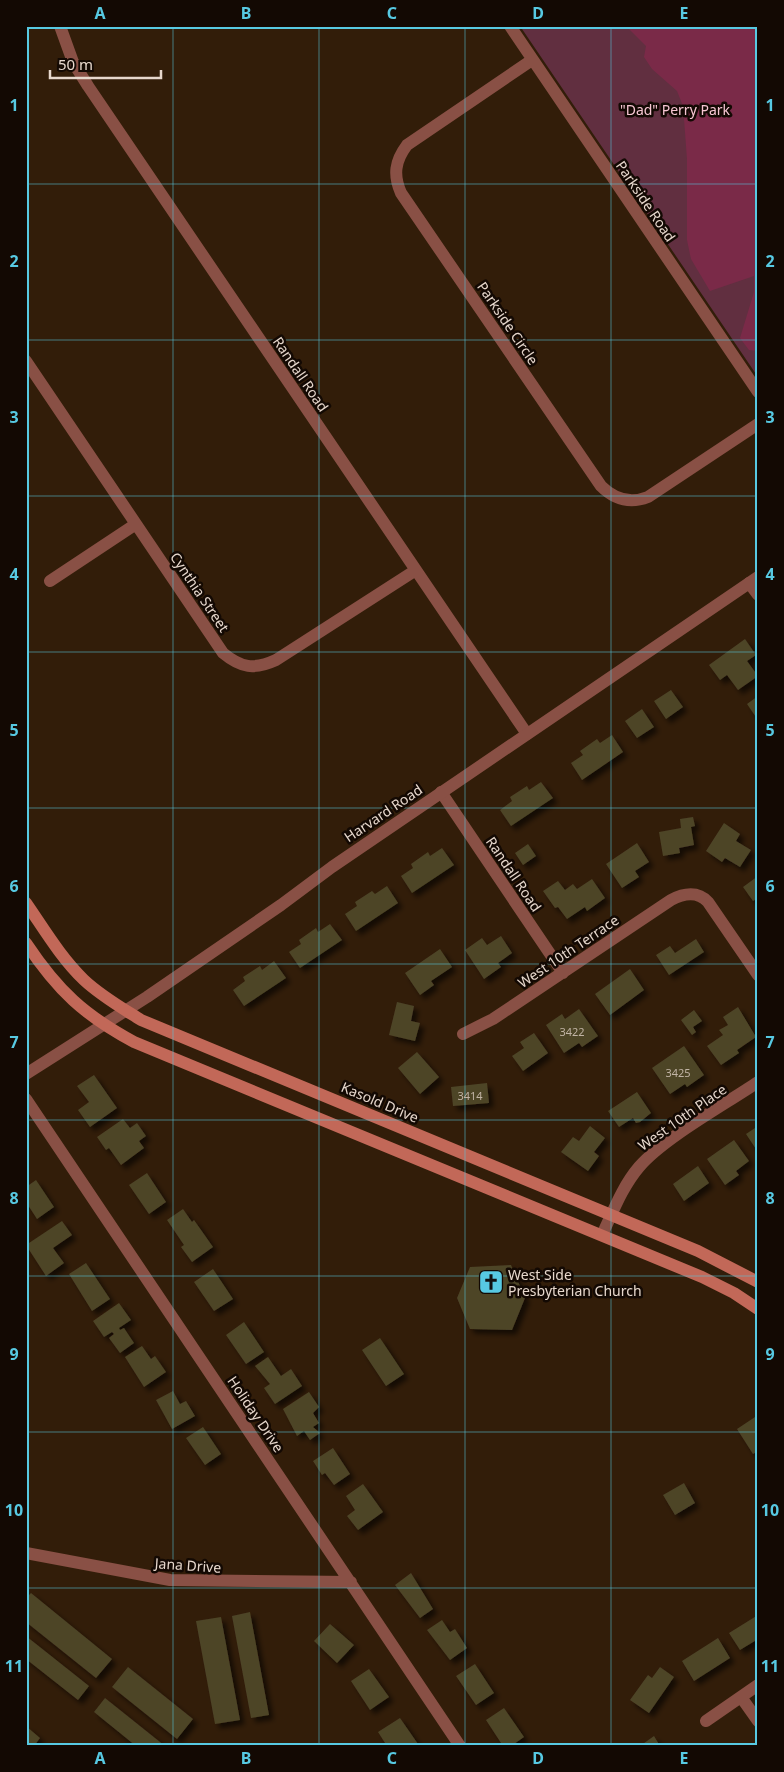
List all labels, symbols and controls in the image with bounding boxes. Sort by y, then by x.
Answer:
text: A [94,2,106,24]
text: B [241,2,251,24]
text: C [387,2,397,24]
text: D [532,2,544,24]
text: E [680,2,689,24]
scale bar [50,48,161,80]
text: 50 m [58,54,93,74]
text: 1 [9,94,19,116]
text: 1 [765,94,775,116]
park label: "Dad" Perry Park [620,100,731,119]
street label: Parkside Road [612,157,680,245]
text: 2 [9,250,19,272]
text: 2 [765,250,775,272]
street label: Parkside Circle [473,278,543,368]
street label: Randall Road [269,333,333,415]
text: 3 [9,406,19,428]
text: 3 [765,406,775,428]
street label: Cynthia Street [166,548,234,636]
text: 4 [9,563,19,585]
text: 4 [765,563,775,585]
text: 5 [9,719,19,741]
text: 5 [765,719,775,741]
street label: Harvard Road [340,780,426,846]
street label: Randall Road [482,833,546,915]
text: 6 [9,875,19,897]
text: 6 [765,875,775,897]
street label: West 10th Terrace [514,910,622,992]
house number: 3422 [559,1024,585,1039]
text: 7 [9,1031,19,1053]
text: 7 [765,1031,775,1053]
house number: 3425 [665,1065,691,1080]
street label: Kasold Drive [338,1077,422,1127]
street label: West 10th Place [634,1079,730,1155]
house number: 3414 [457,1088,483,1103]
text: 8 [9,1187,19,1209]
text: 8 [765,1187,775,1209]
place label: West Side Presbyterian Church [508,1265,642,1300]
church icon: West Side Presbyterian Church [478,1269,504,1295]
text: 9 [9,1343,19,1365]
text: 9 [765,1343,775,1365]
street label: Holiday Drive [224,1372,289,1456]
text: 10 [5,1499,23,1521]
text: 10 [761,1499,779,1521]
street label: Jana Drive [152,1553,222,1577]
text: 11 [5,1655,23,1677]
text: 11 [761,1655,779,1677]
text: A [94,1747,106,1769]
text: B [241,1747,251,1769]
text: C [387,1747,397,1769]
text: D [532,1747,544,1769]
text: E [680,1747,689,1769]

